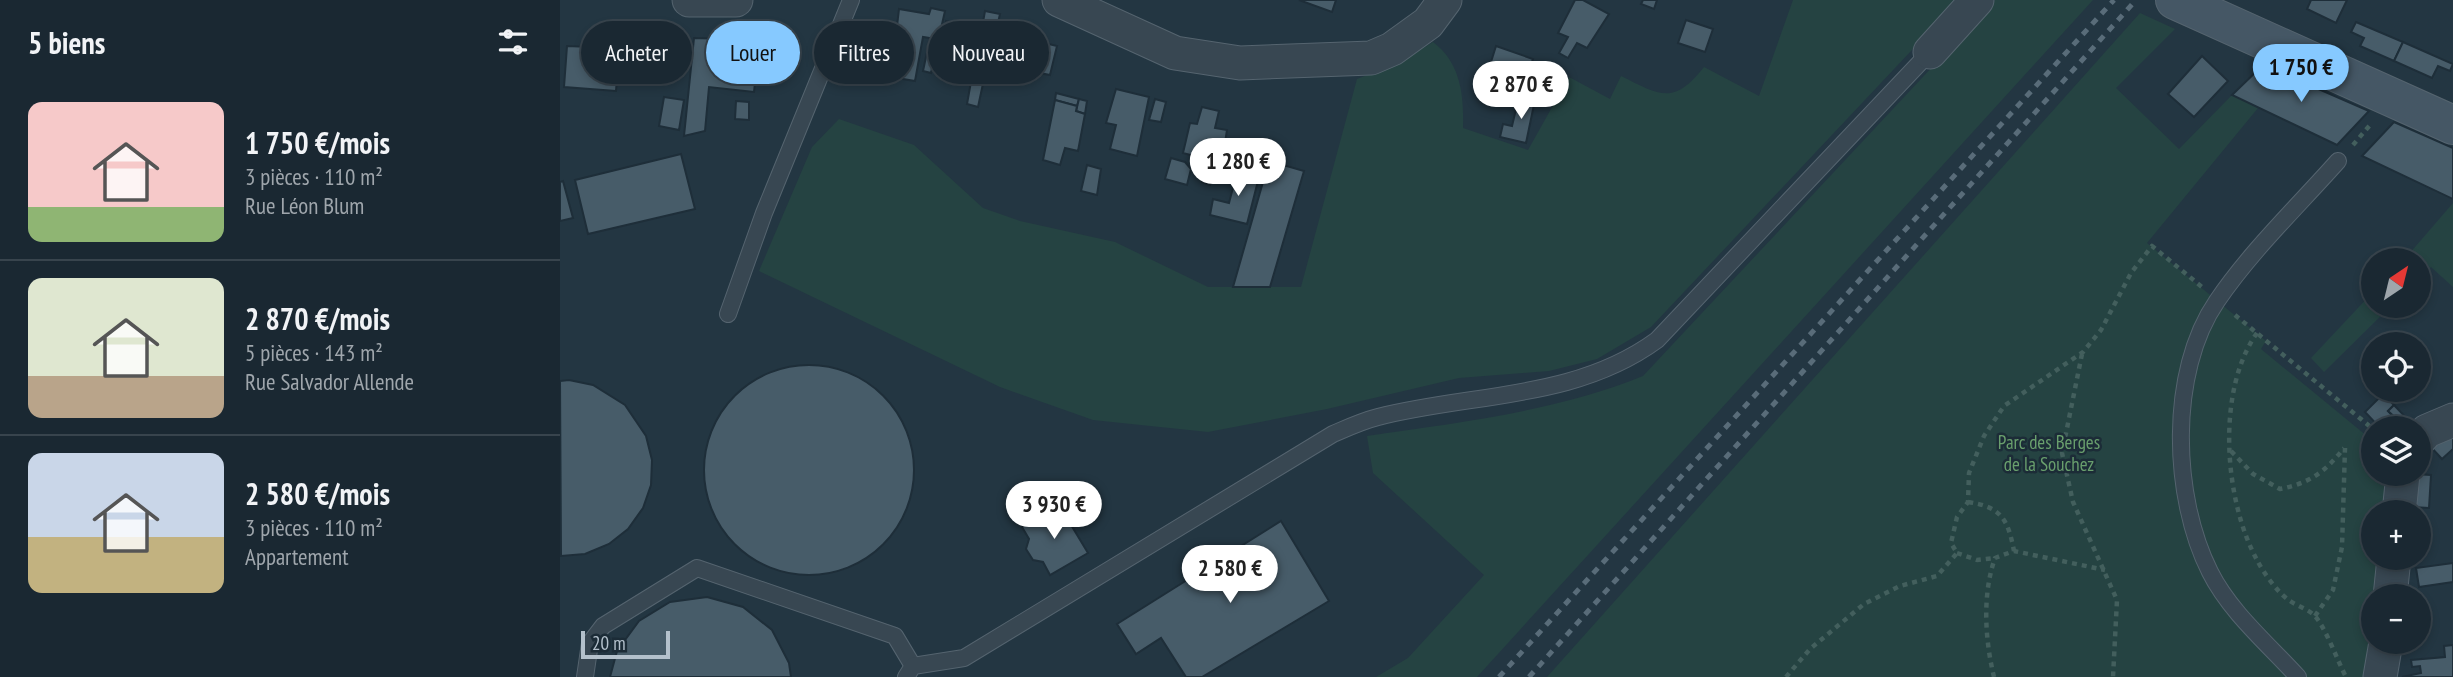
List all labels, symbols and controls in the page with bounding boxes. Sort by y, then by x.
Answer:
chip: Acheter [581,21,692,84]
chip: Louer [706,21,800,84]
chip: Filtres [814,21,914,84]
chip: Nouveau [928,21,1049,84]
text: 5 biens [28,23,105,62]
icon: filters [494,23,532,61]
pin: 1 750 € [2236,44,2366,104]
text: 1 750 € [2269,52,2333,81]
pin: 2 870 € [1456,61,1586,121]
text: 2 870 € [1489,69,1553,98]
text: 1 750 €/mois [245,123,390,162]
icon: home [84,130,168,214]
pin: 1 280 € [1173,138,1303,198]
text: 1 280 € [1206,146,1270,175]
text: 3 pièces · 110 m² [245,162,383,191]
text: Rue Léon Blum [245,191,364,220]
north arrow [2361,248,2431,318]
map controls [2361,248,2431,654]
text: 2 870 €/mois [245,299,390,338]
icon: home [84,306,168,390]
button: locate [2361,332,2431,402]
text: 5 pièces · 143 m² [245,338,383,367]
text: Rue Salvador Allende [245,367,414,396]
button: layers [2361,416,2431,486]
park label: Parc des Berges de la Souchez [1998,430,2100,476]
text: 2 580 €/mois [245,474,390,513]
icon: home [84,481,168,565]
pin: 3 930 € [989,482,1119,541]
text: 3 930 € [1022,489,1086,518]
button: + [2361,500,2431,570]
text: 3 pièces · 110 m² [245,513,383,542]
text: Appartement [245,542,348,571]
pin: 2 580 € [1165,546,1295,605]
text: 2 580 € [1198,553,1262,582]
button: − [2361,584,2431,654]
scale bar [581,628,670,660]
text: 20 m [592,631,626,655]

